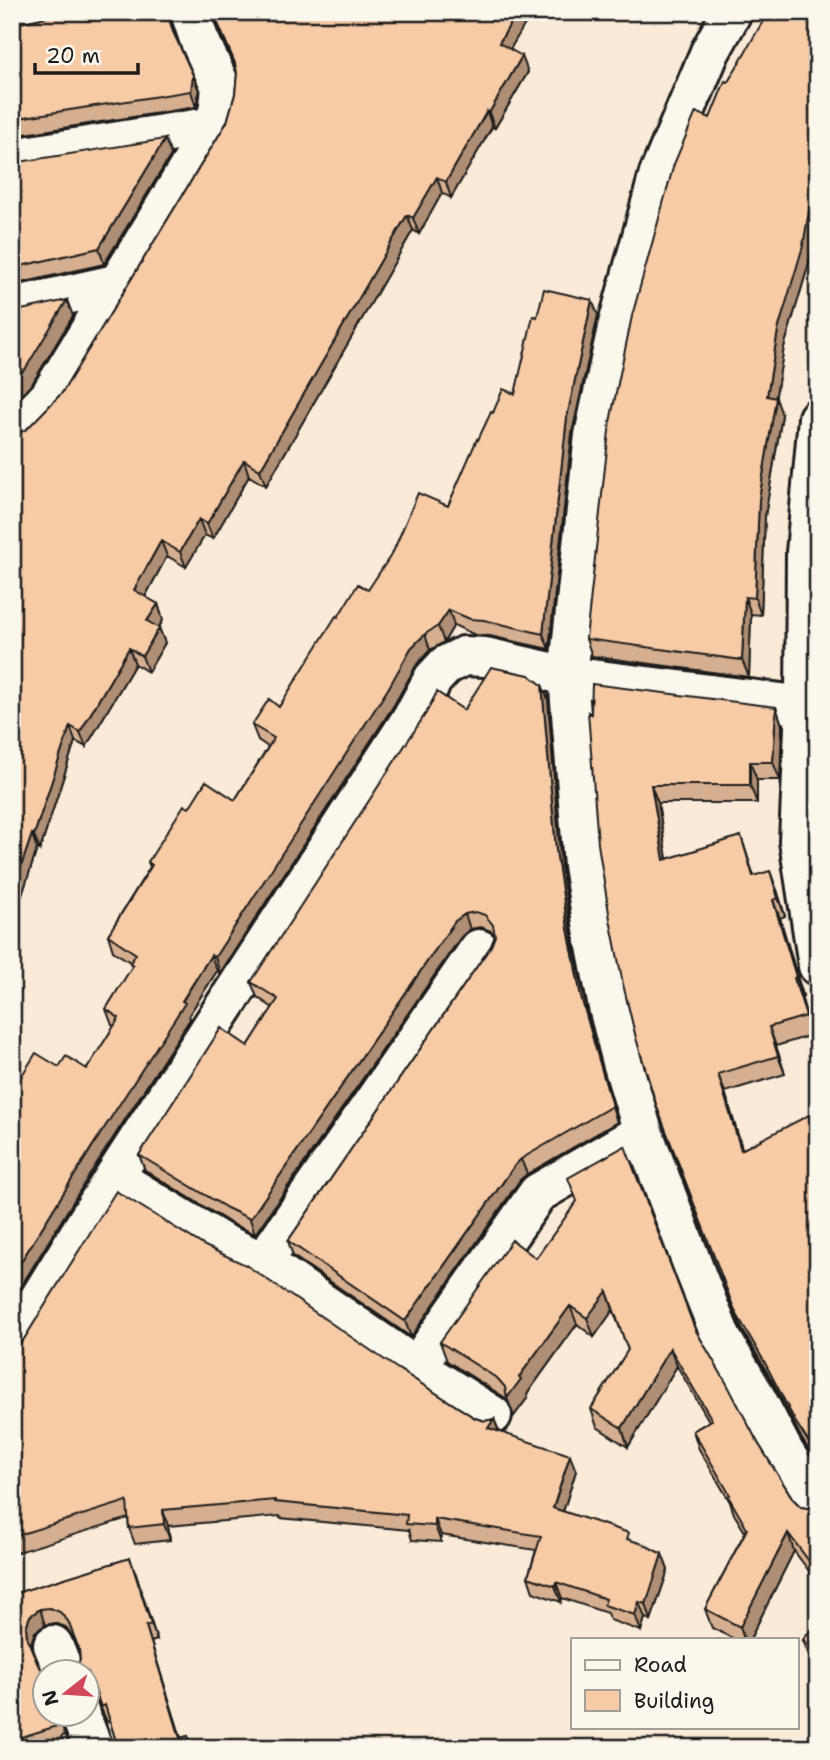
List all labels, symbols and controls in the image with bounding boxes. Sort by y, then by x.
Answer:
scale bar [35,32,138,76]
text: 20 m [46,42,100,70]
legend [571,1638,798,1728]
text: Road [634,1651,687,1679]
north arrow [32,1658,102,1728]
text: N [36,1687,64,1709]
text: Building [634,1687,714,1715]

